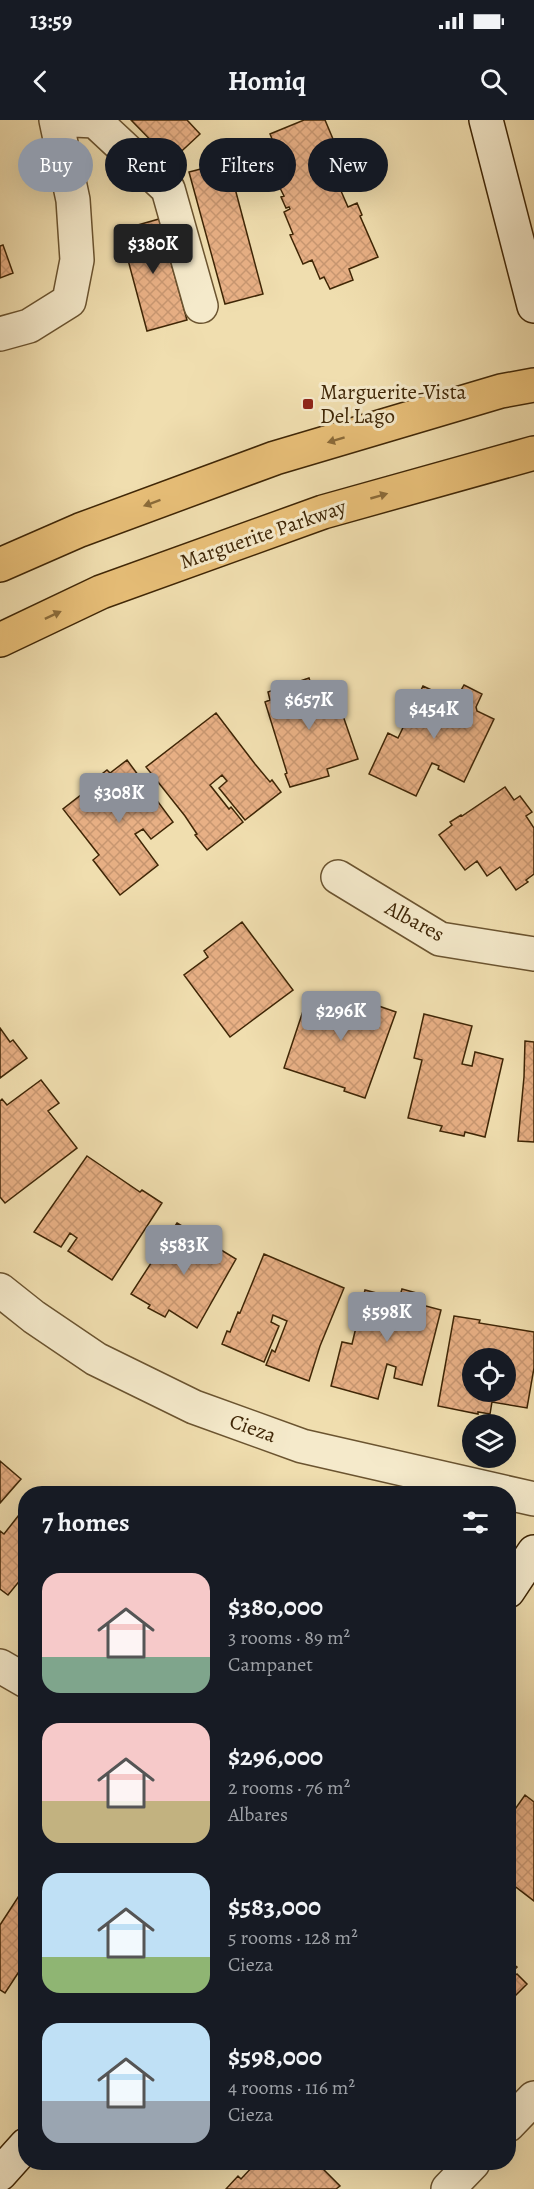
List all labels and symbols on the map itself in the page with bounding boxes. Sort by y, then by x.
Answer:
pin: $380K [111,224,195,275]
place label: Marguerite-Vista Del Lago [320,378,467,430]
marker: Marguerite-Vista Del Lago [301,397,315,411]
one-way arrow [327,436,345,445]
one-way arrow [370,491,388,500]
street label: Marguerite Parkway [176,492,350,576]
one-way arrow [143,499,161,509]
one-way arrow [44,610,61,619]
pin: $657K [267,680,351,731]
pin: $454K [392,689,476,740]
pin: $308K [77,773,161,824]
street label: Albares [380,893,449,948]
pin: $296K [299,991,383,1042]
pin: $583K [142,1225,226,1276]
pin: $598K [345,1292,429,1343]
street label: Cieza [226,1407,280,1449]

